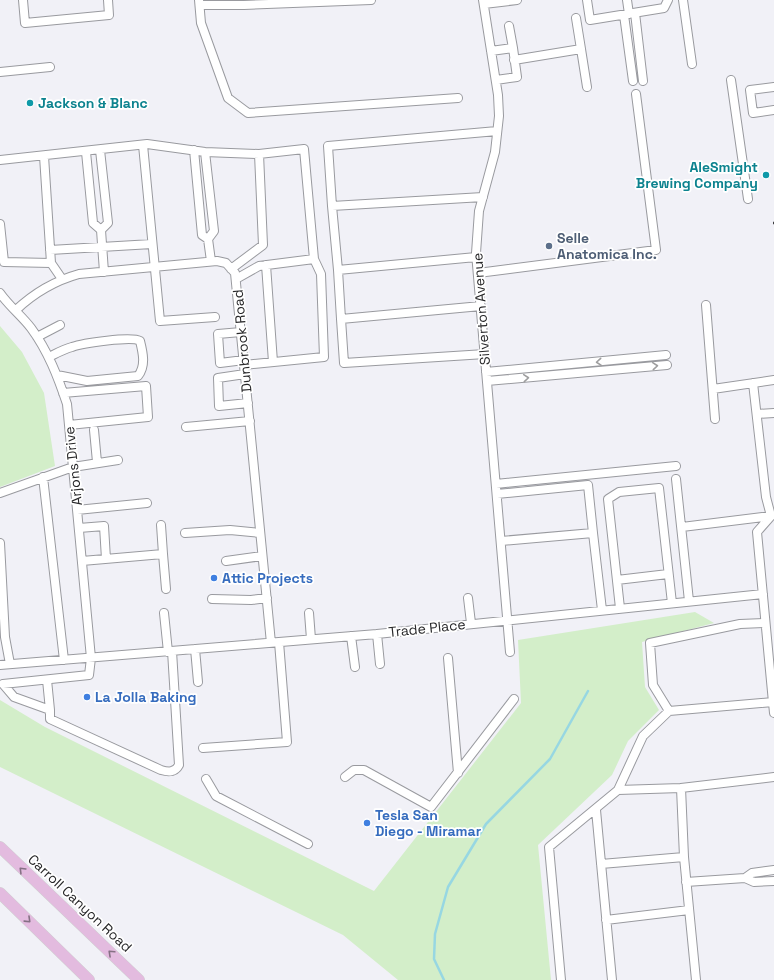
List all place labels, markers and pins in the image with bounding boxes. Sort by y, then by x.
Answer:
place label: Jackson & Blanc [38,94,148,112]
marker: Jackson & Blanc [25,98,35,108]
place label: AleSmight Brewing Company [636,158,758,192]
marker: AleSmight Brewing Company [761,170,771,180]
place label: Selle Anatomica Inc. [557,229,657,263]
marker: Selle Anatomica Inc. [544,241,554,251]
place label: Attic Projects [222,569,313,587]
marker: Attic Projects [209,573,219,583]
place label: La Jolla Baking [95,688,196,706]
marker: La Jolla Baking [82,692,92,702]
place label: Tesla San Diego - Miramar [375,806,482,840]
marker: Tesla San Diego - Miramar [362,818,372,828]

